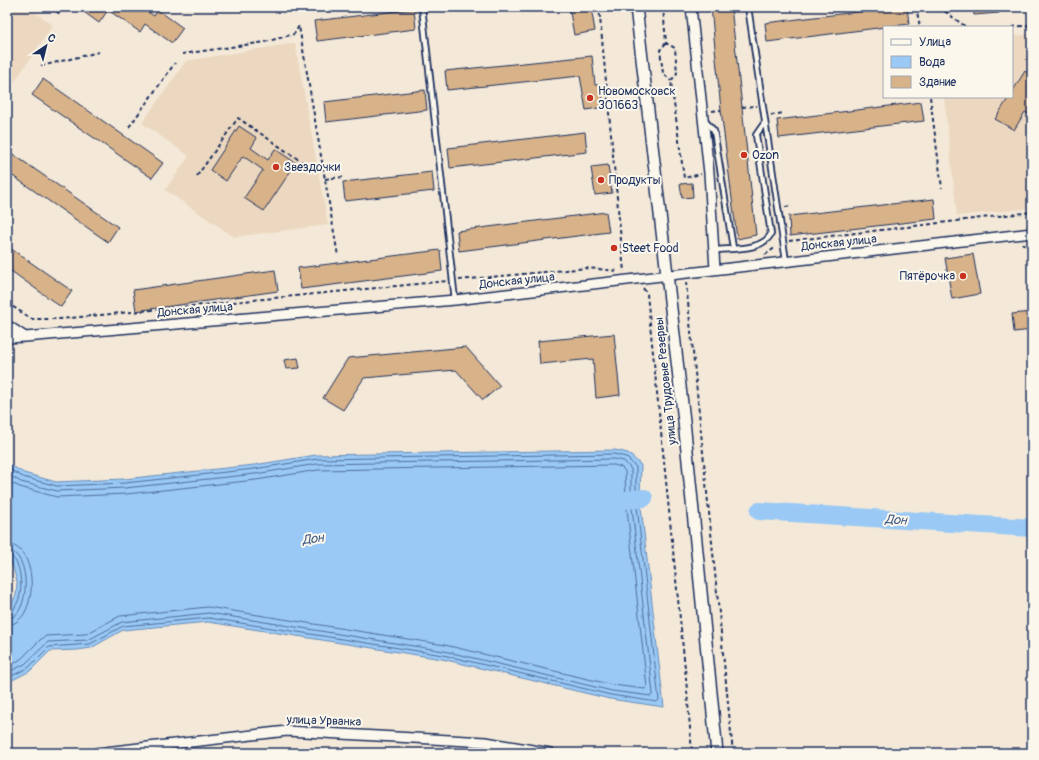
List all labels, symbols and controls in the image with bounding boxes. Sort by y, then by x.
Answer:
north arrow [26,26,66,66]
legend [883,26,1013,98]
text: С [45,31,58,46]
text: Улица [919,35,951,50]
text: Вода [919,55,945,70]
text: Здание [919,75,956,90]
place label: Новомосковск 301663 [598,84,676,113]
marker: Новомосковск 301663 [585,93,595,103]
place label: Ozon [752,148,779,163]
marker: Ozon [739,150,749,160]
place label: Звездочки [284,160,341,175]
marker: Звездочки [271,162,281,172]
place label: Продукты [609,173,661,188]
marker: Продукты [596,175,606,185]
street label: Донская улица [800,232,878,255]
place label: Steet Food [622,241,679,256]
marker: Steet Food [609,243,619,253]
place label: Пятёрочка [900,269,955,284]
street label: Донская улица [478,270,556,293]
marker: Пятёрочка [958,271,968,281]
street label: Донская улица [156,299,234,321]
street label: улица Трудовые Резервы [652,316,680,447]
water label: Дон [884,511,909,529]
water label: Дон [300,530,326,548]
street label: улица Урванка [285,712,362,730]

